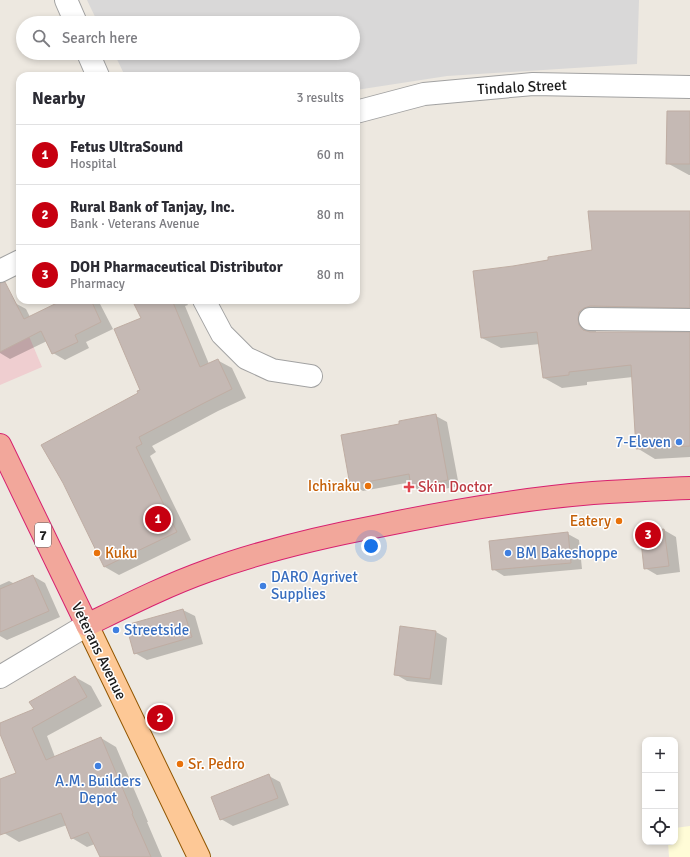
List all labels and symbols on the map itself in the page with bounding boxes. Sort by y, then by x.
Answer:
street label: Tindalo Street [477,76,567,98]
place label: 7-Eleven [615,433,671,451]
marker: 7-Eleven [674,437,684,447]
place label: Ichiraku [308,477,360,495]
place label: Skin Doctor [418,478,493,496]
marker: Ichiraku [363,481,373,491]
marker: Skin Doctor [403,481,415,493]
pin: 1 [145,504,171,534]
place label: Eatery [570,512,611,530]
marker: Eatery [614,516,624,526]
pin: 3 [635,520,661,550]
road number: 7 [35,523,51,547]
your location [361,536,381,556]
place label: Kuku [105,544,137,562]
place label: BM Bakeshoppe [516,544,618,562]
marker: Kuku [92,548,102,558]
marker: BM Bakeshoppe [503,548,513,558]
place label: DARO Agrivet Supplies [271,568,358,603]
marker: DARO Agrivet Supplies [258,581,268,591]
street label: Veterans Avenue [68,599,130,703]
place label: Streetside [124,621,189,639]
marker: Streetside [111,625,121,635]
pin: 2 [147,703,173,733]
place label: Sr. Pedro [188,755,245,773]
marker: Sr. Pedro [175,759,185,769]
marker: A.M. Builders Depot [93,761,103,771]
place label: A.M. Builders Depot [55,772,142,807]

